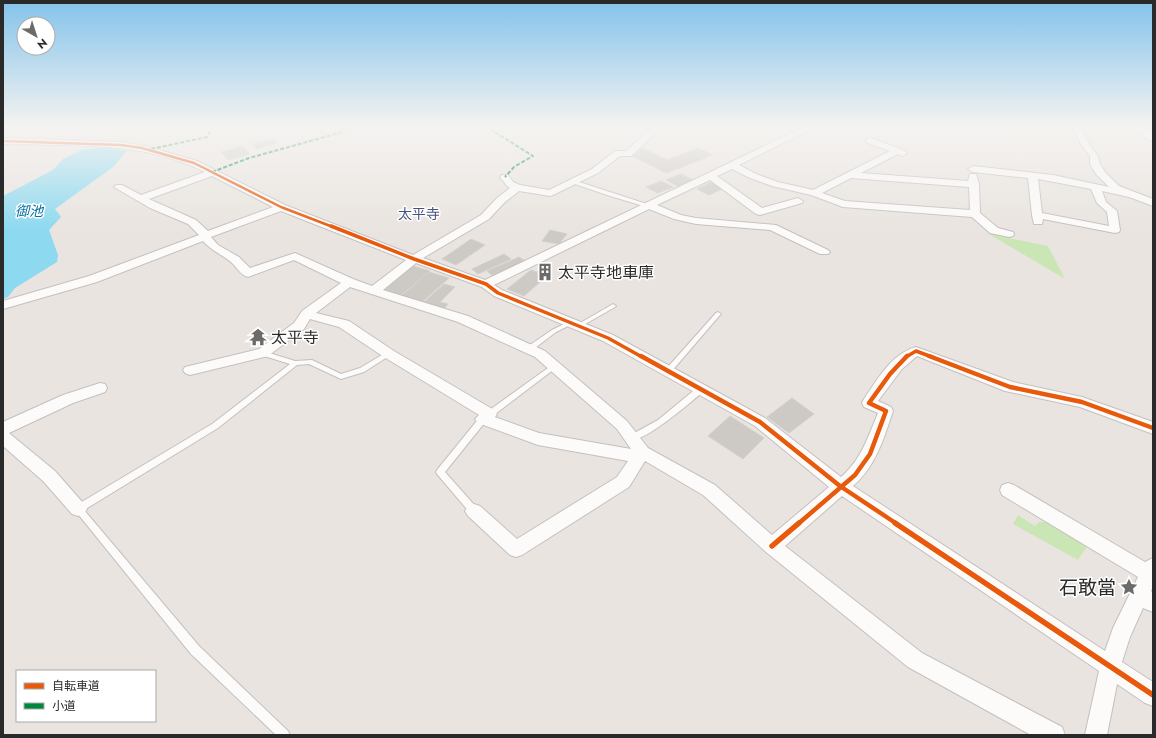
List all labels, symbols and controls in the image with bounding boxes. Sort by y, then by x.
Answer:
north arrow [16,16,56,56]
text: N [34,35,51,53]
water label: 御池 [15,201,45,221]
district label: 太平寺 [398,204,440,224]
place label: 太平寺地車庫 [558,261,654,284]
building icon: 太平寺地車庫 [535,262,555,282]
place label: 太平寺 [271,326,319,349]
temple icon: 太平寺 [248,327,268,347]
place label: 石敢當 [1059,574,1116,601]
place icon: 石敢當 [1119,577,1139,597]
legend [16,670,156,722]
text: 自転車道 [52,677,100,695]
text: 小道 [52,697,76,715]

